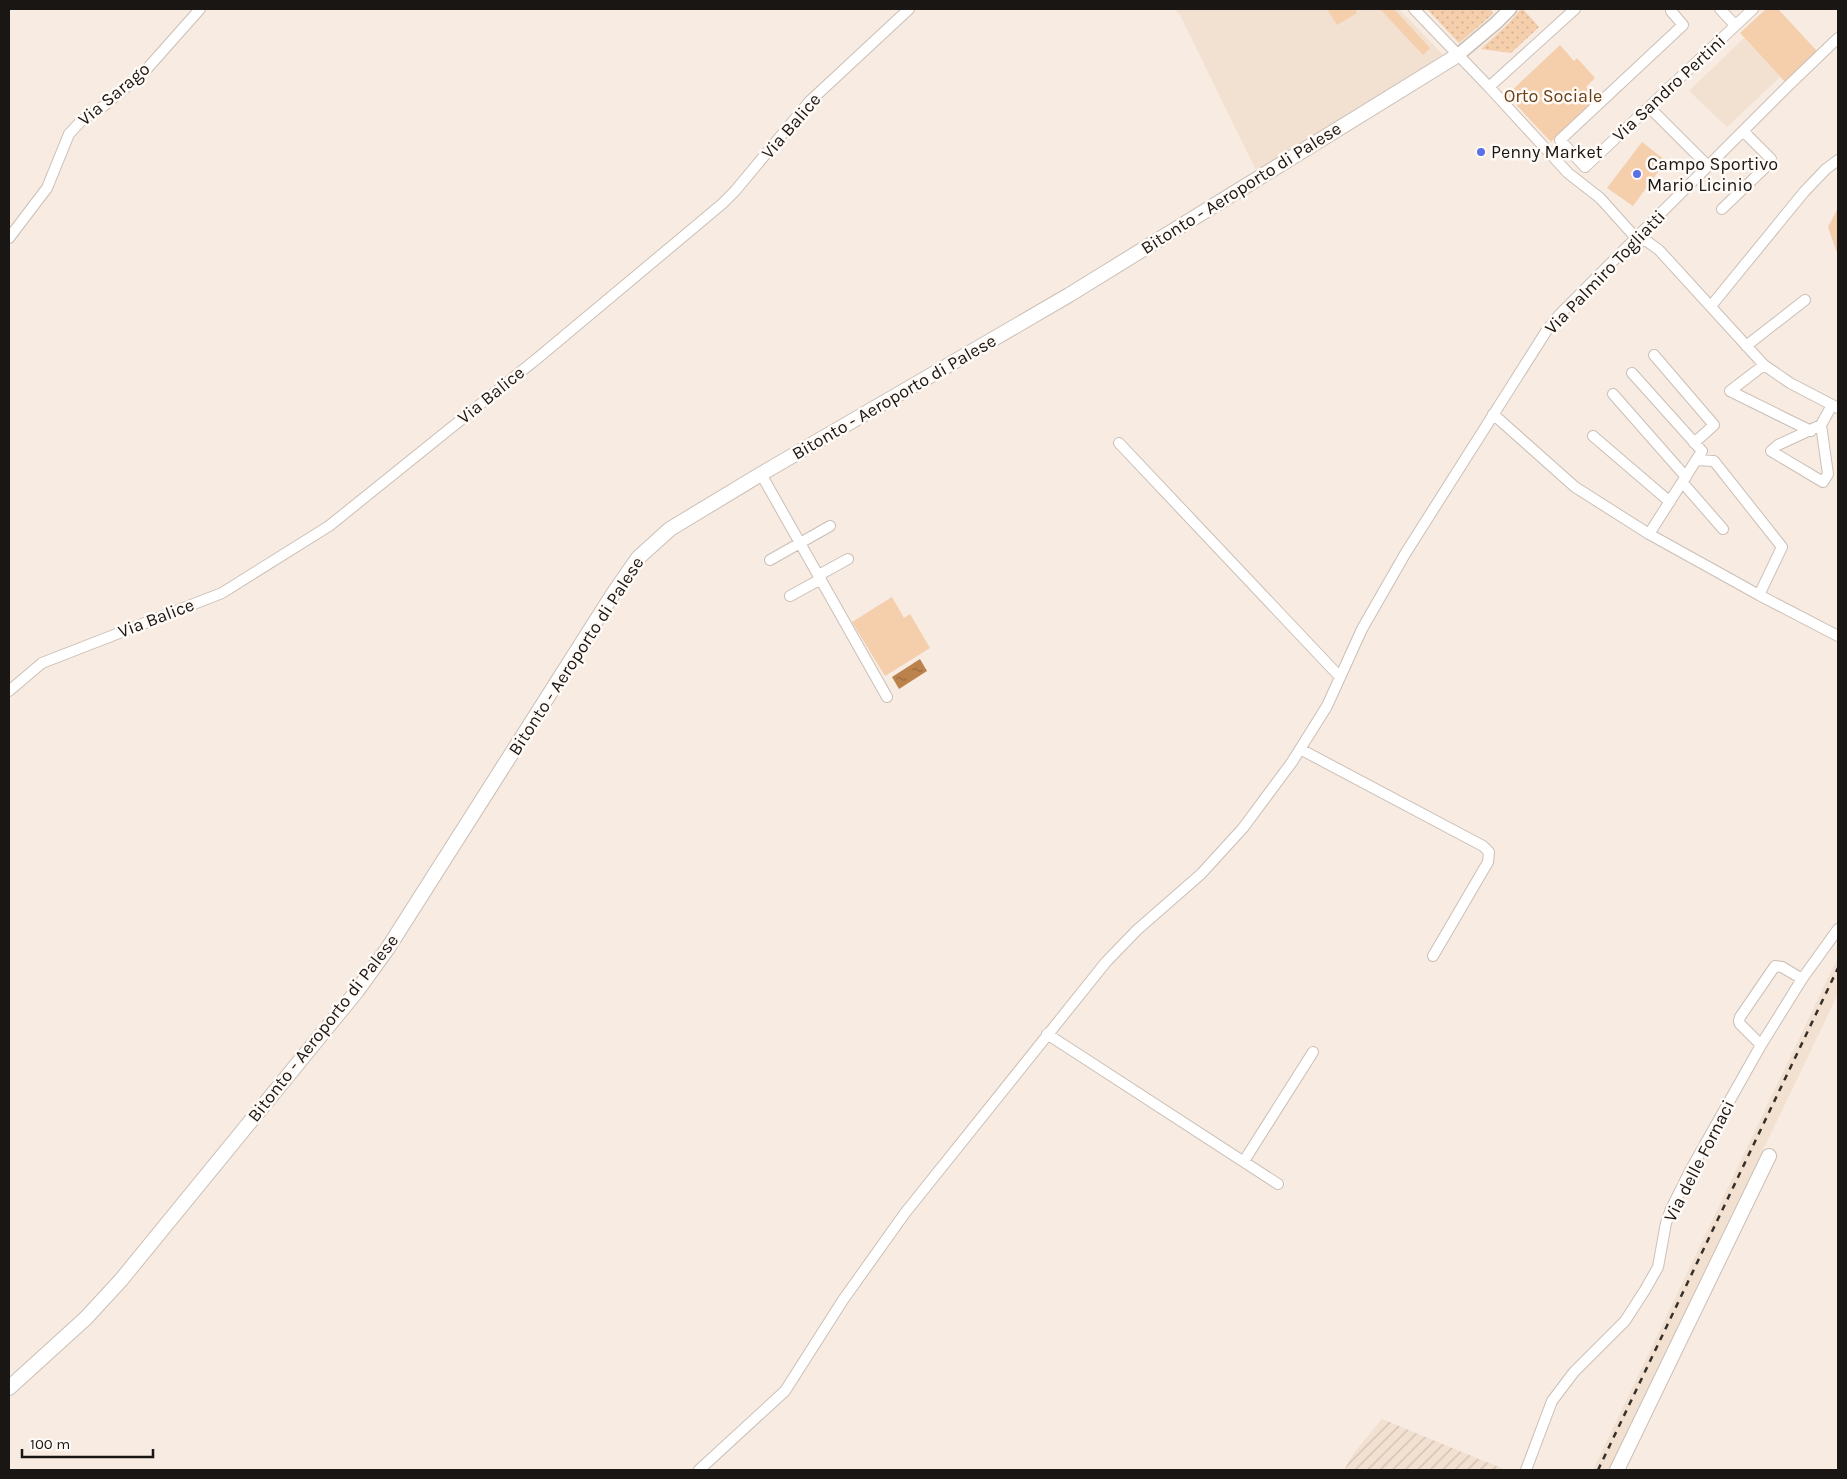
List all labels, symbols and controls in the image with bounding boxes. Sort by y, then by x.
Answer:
street label: Via Sandro Pertini [1608,30,1730,146]
street label: Via Sarago [74,58,154,130]
park label: Orto Sociale [1504,85,1602,107]
street label: Via Balice [757,89,825,163]
street label: Bitonto - Aeroporto di Palese [1137,117,1345,259]
place label: Penny Market [1491,141,1603,163]
marker: Penny Market [1475,146,1487,158]
place label: Campo Sportivo Mario Licinio [1647,153,1778,196]
marker: Campo Sportivo Mario Licinio [1631,168,1643,180]
street label: Via Palmiro Togliatti [1540,205,1670,339]
street label: Bitonto - Aeroporto di Palese [788,329,1000,465]
street label: Via Balice [453,361,529,429]
street label: Bitonto - Aeroporto di Palese [504,553,648,759]
street label: Via Balice [115,593,197,643]
street label: Bitonto - Aeroporto di Palese [243,930,403,1126]
street label: Via delle Fornaci [1659,1096,1739,1226]
scale bar [22,1426,154,1458]
text: 100 m [30,1435,70,1453]

